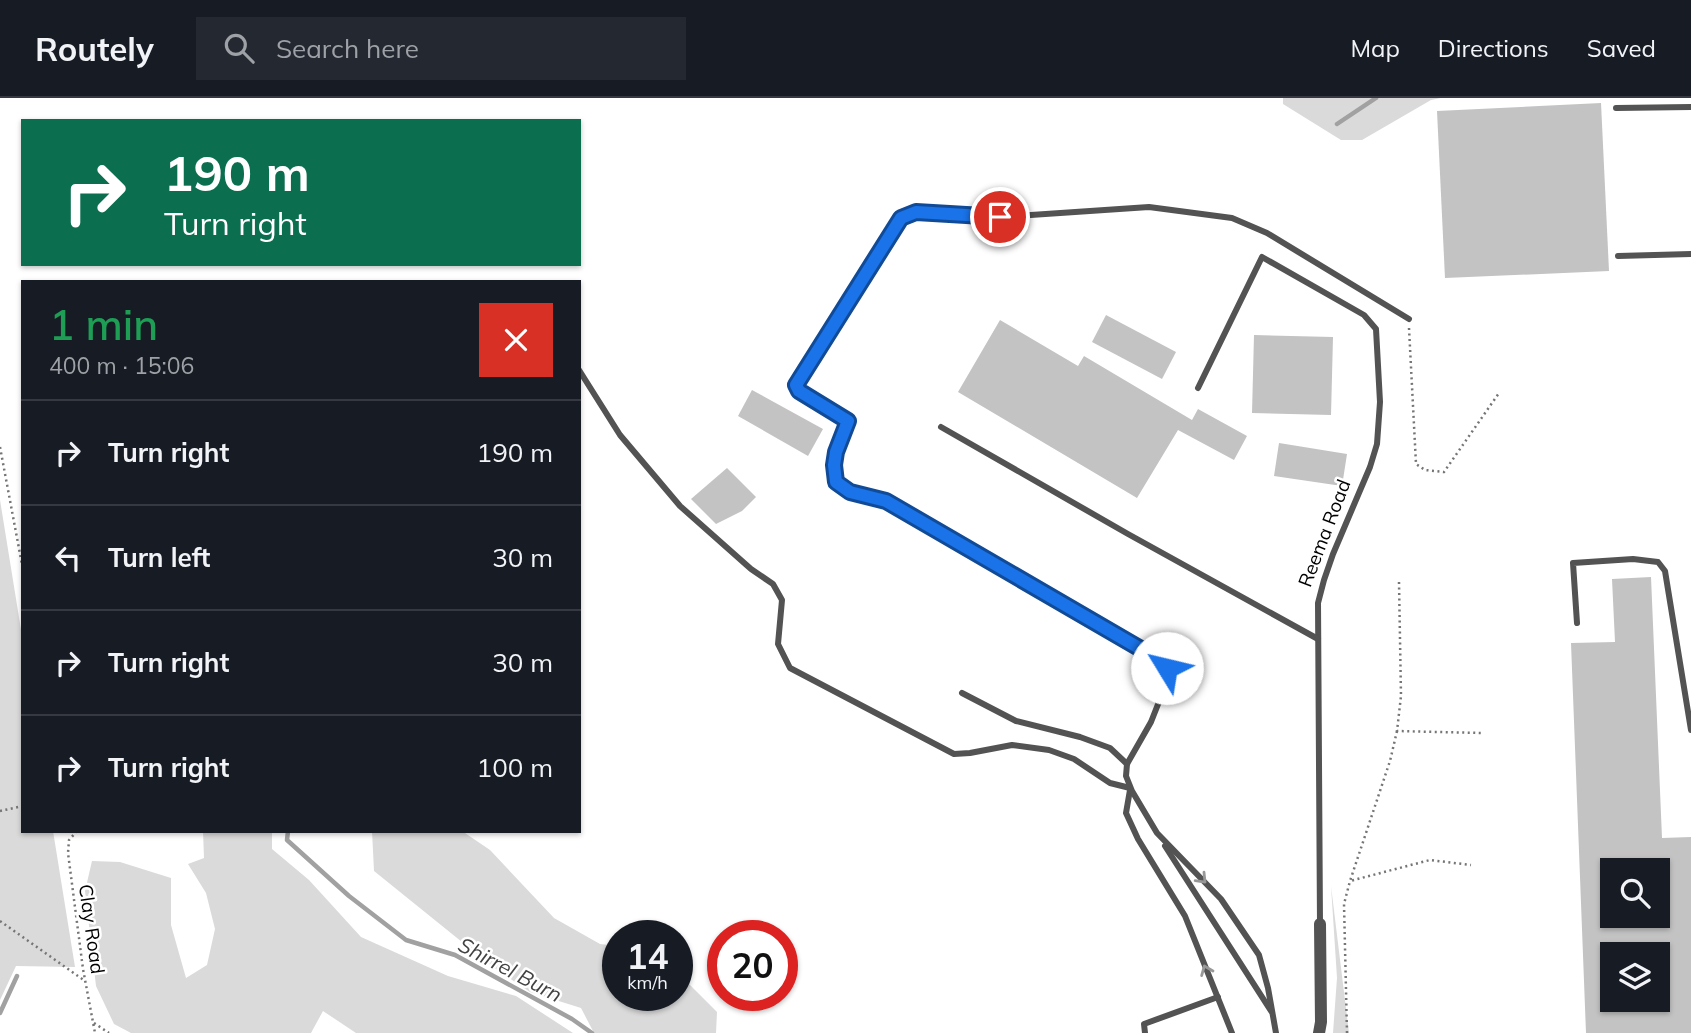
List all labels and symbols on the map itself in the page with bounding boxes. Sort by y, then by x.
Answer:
pin [970,187,1030,247]
street label: Reema Road [1293,476,1355,590]
position arrow [1130,631,1204,705]
one-way arrow [1194,871,1206,883]
street label: Clay Road [74,883,110,975]
speed limit sign: 20 [707,920,798,1011]
water label: Shirrel Burn [454,931,567,1007]
one-way arrow [1201,964,1215,976]

